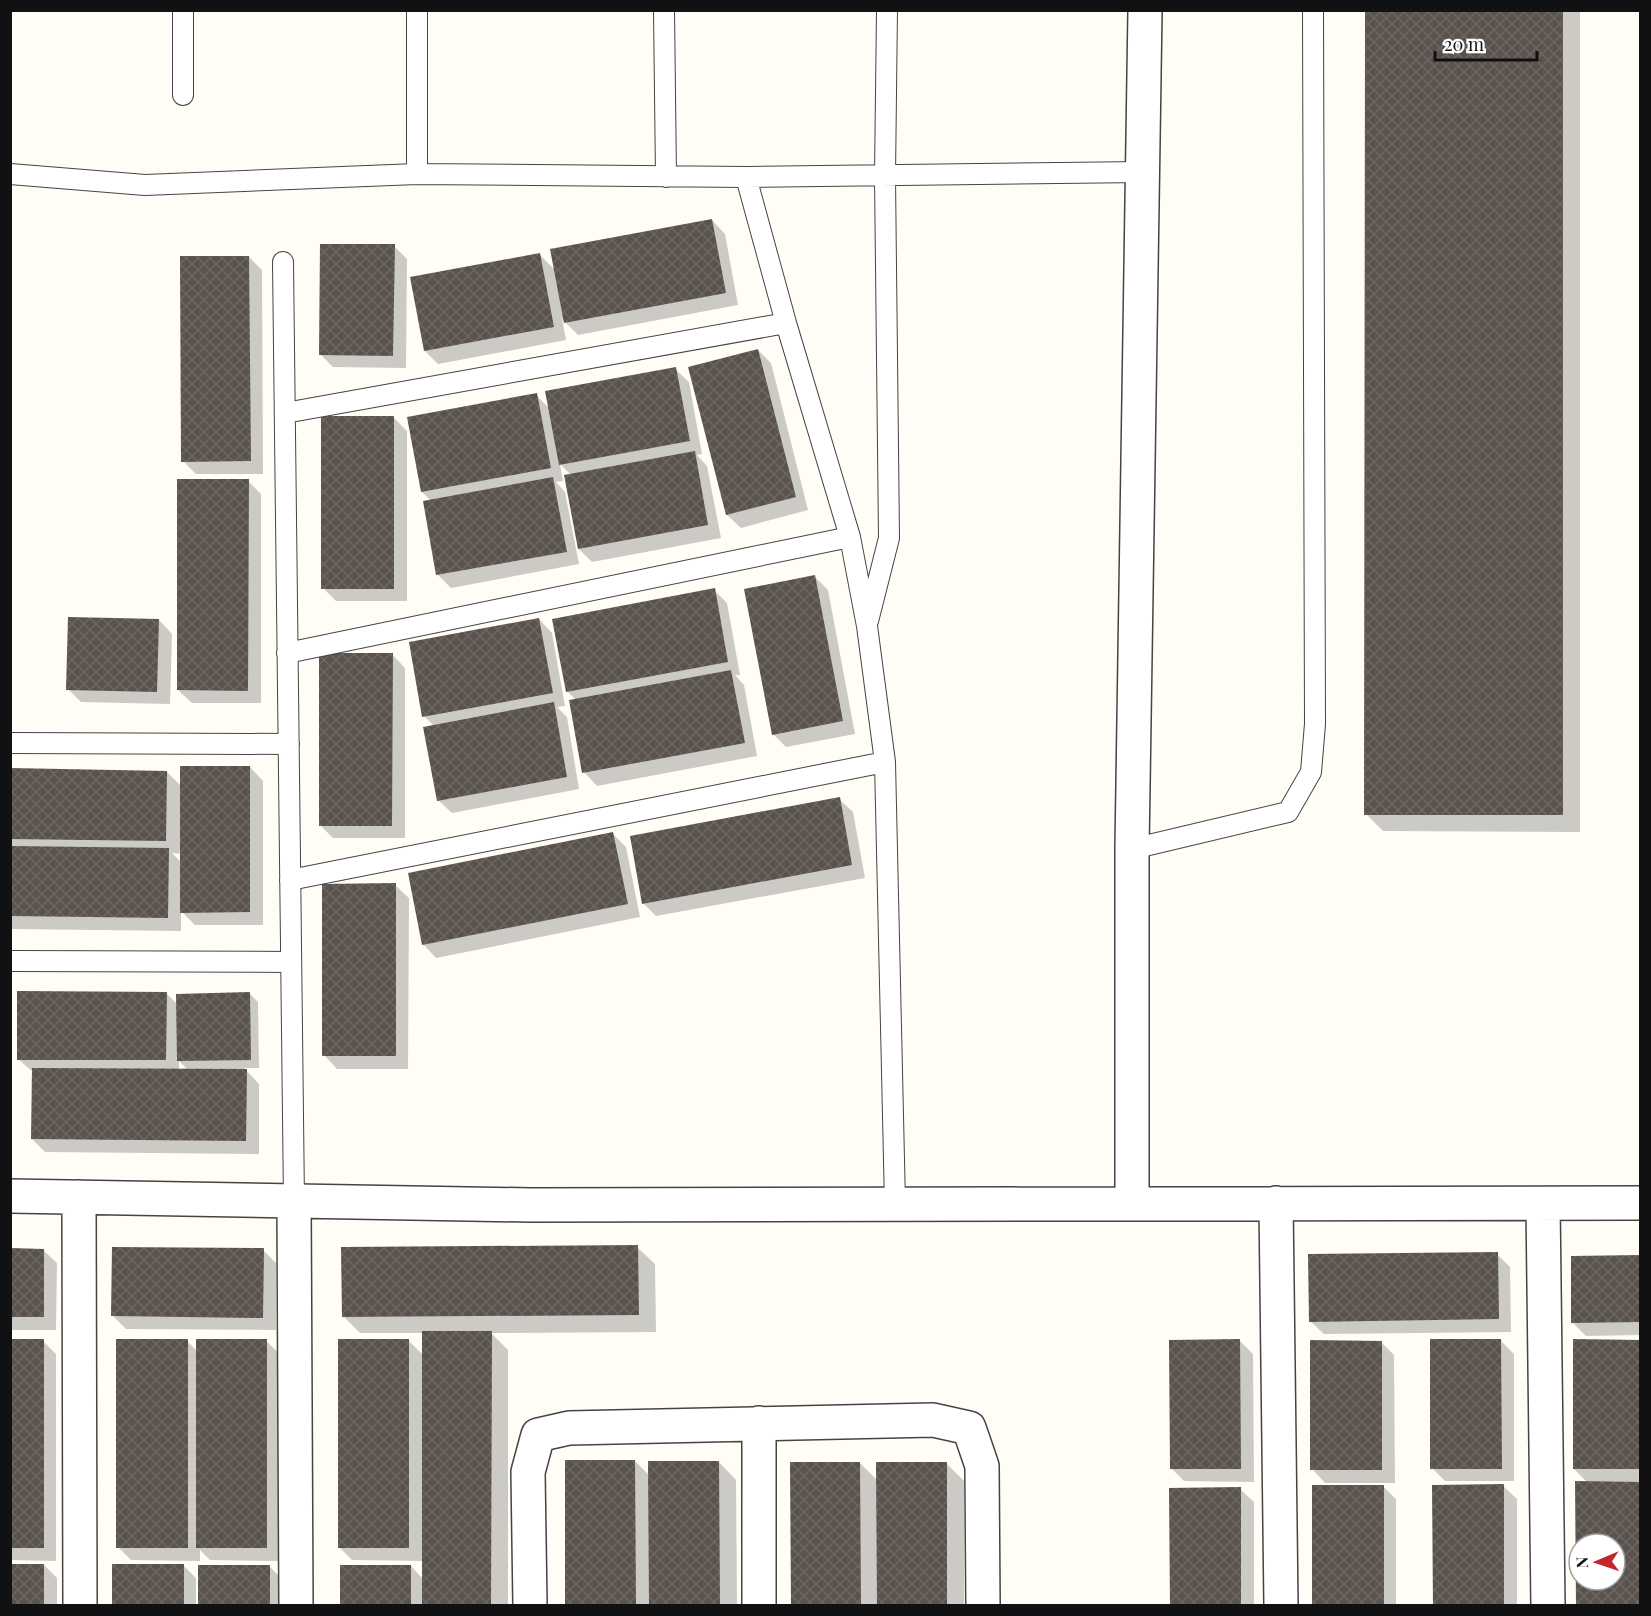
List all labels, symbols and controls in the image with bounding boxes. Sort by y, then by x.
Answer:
scale bar [1435,24,1537,62]
text: 20 m [1444,32,1484,56]
north arrow [1567,1532,1627,1592]
text: N [1571,1556,1592,1569]

